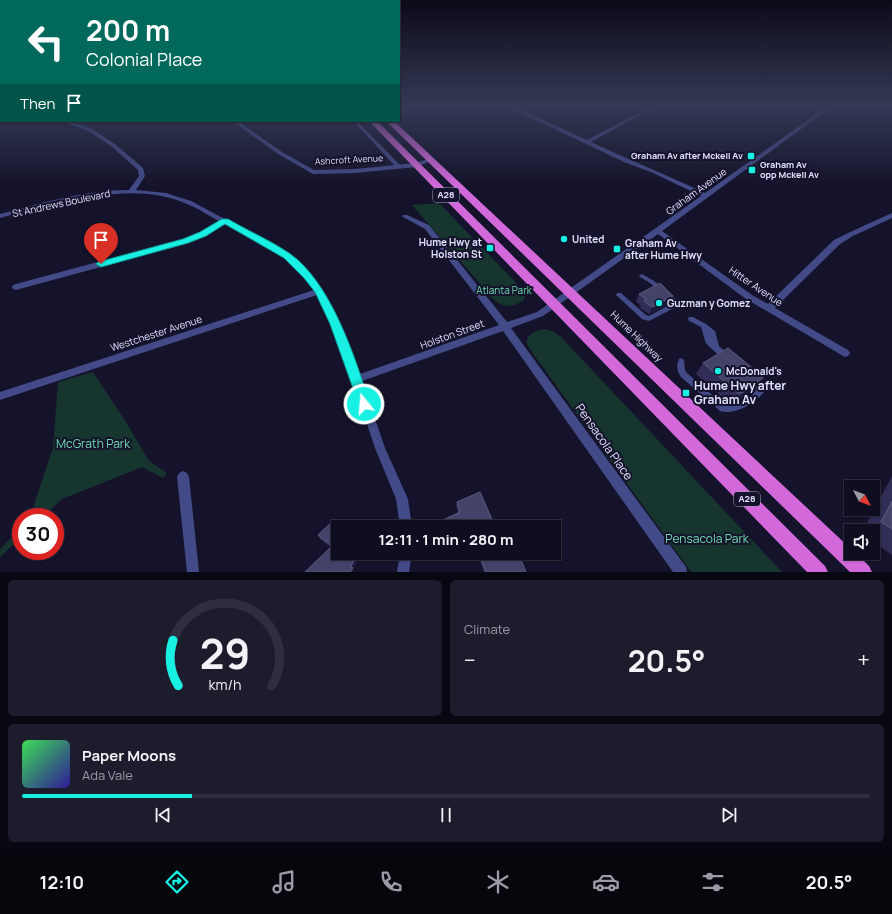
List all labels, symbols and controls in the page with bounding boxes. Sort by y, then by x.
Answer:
text: 200 m [86,11,170,49]
icon: left [20,16,72,68]
text: Colonial Place [86,47,202,71]
icon: arrive [63,92,85,114]
text: Then [20,93,55,114]
place label: Graham Av after Mckell Av [631,149,743,162]
street label: Ashcroft Avenue [314,151,384,168]
marker: Graham Av after Mckell Av [746,151,756,161]
place label: Graham Av opp Mckell Av [760,158,819,181]
street label: Graham Avenue [663,164,729,218]
marker: Graham Av opp Mckell Av [747,165,757,175]
street label: St Andrews Boulevard [11,186,111,220]
road number: A28 [433,188,459,202]
pin [84,223,118,264]
icon: arrive [90,229,112,251]
place label: United [572,232,605,246]
marker: United [559,234,569,244]
place label: Hume Hwy at Holston St [419,235,482,261]
place label: Graham Av after Hume Hwy [625,236,702,262]
marker: Hume Hwy at Holston St [485,243,495,253]
marker: Graham Av after Hume Hwy [612,244,622,254]
street label: Hitter Avenue [726,263,786,309]
park label: Atlanta Park [476,283,533,297]
place label: Guzman y Gomez [667,296,750,310]
marker: Guzman y Gomez [654,298,664,308]
street label: Hume Highway [608,307,667,365]
street label: Westchester Avenue [108,312,204,354]
street label: Holston Street [418,316,486,352]
place label: McDonald's [726,364,782,378]
marker: McDonald's [713,366,723,376]
place label: Hume Hwy after Graham Av [694,377,786,408]
position arrow [343,383,385,425]
marker: Hume Hwy after Graham Av [681,388,691,398]
street label: Pensacola Place [572,400,637,483]
park label: McGrath Park [56,435,131,452]
north arrow [844,480,880,516]
map controls [844,480,880,560]
road number: A28 [734,492,760,506]
speed limit sign: 30 [12,508,64,560]
button: sound [844,524,880,560]
text: 12:11 · 1 min · 280 m [379,529,513,550]
park label: Pensacola Park [665,530,750,547]
text: Climate [464,620,510,638]
text: 29 [200,625,250,681]
text: 20.5° [628,640,706,681]
text: − [464,645,476,675]
text: + [857,645,870,675]
text: km/h [208,675,242,694]
text: Paper Moons [82,745,176,766]
text: Ada Vale [82,766,133,784]
icon: previous [152,804,174,826]
icon: pause [435,804,457,826]
icon: next [718,804,740,826]
icon: directions [163,868,191,896]
icon: music [270,868,298,896]
icon: phone [377,868,405,896]
icon: climate [484,868,512,896]
icon: car [592,868,620,896]
icon: filters [699,868,727,896]
text: 12:10 [40,870,84,894]
text: 20.5° [806,870,852,894]

